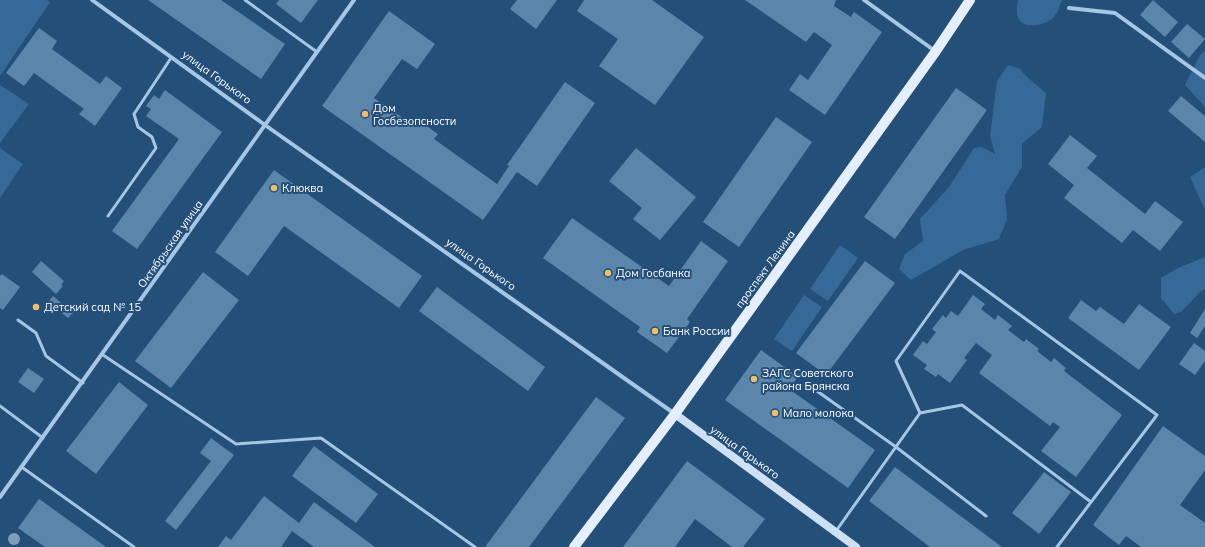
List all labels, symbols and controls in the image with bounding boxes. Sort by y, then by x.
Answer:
street label: улица Горького [180,47,254,107]
place label: Дом Госбезопсности [373,101,456,128]
marker: Дом Госбезопсности [360,109,370,119]
place label: Клюква [282,181,323,195]
marker: Клюква [269,183,279,193]
street label: Октябрьская улица [135,197,205,291]
street label: проспект Ленина [732,227,798,311]
street label: улица Горького [443,235,519,293]
place label: Дом Госбанка [616,266,691,280]
marker: Дом Госбанка [603,268,613,278]
place label: Детский сад № 15 [44,300,142,314]
marker: Детский сад № 15 [31,302,41,312]
place label: Банк России [663,324,730,338]
marker: Банк России [650,326,660,336]
place label: ЗАГС Советского района Брянска [762,366,854,393]
marker: ЗАГС Советского района Брянска [749,374,759,384]
place label: Мало молока [783,406,854,420]
marker: Мало молока [770,408,780,418]
street label: улица Горького [708,422,782,482]

